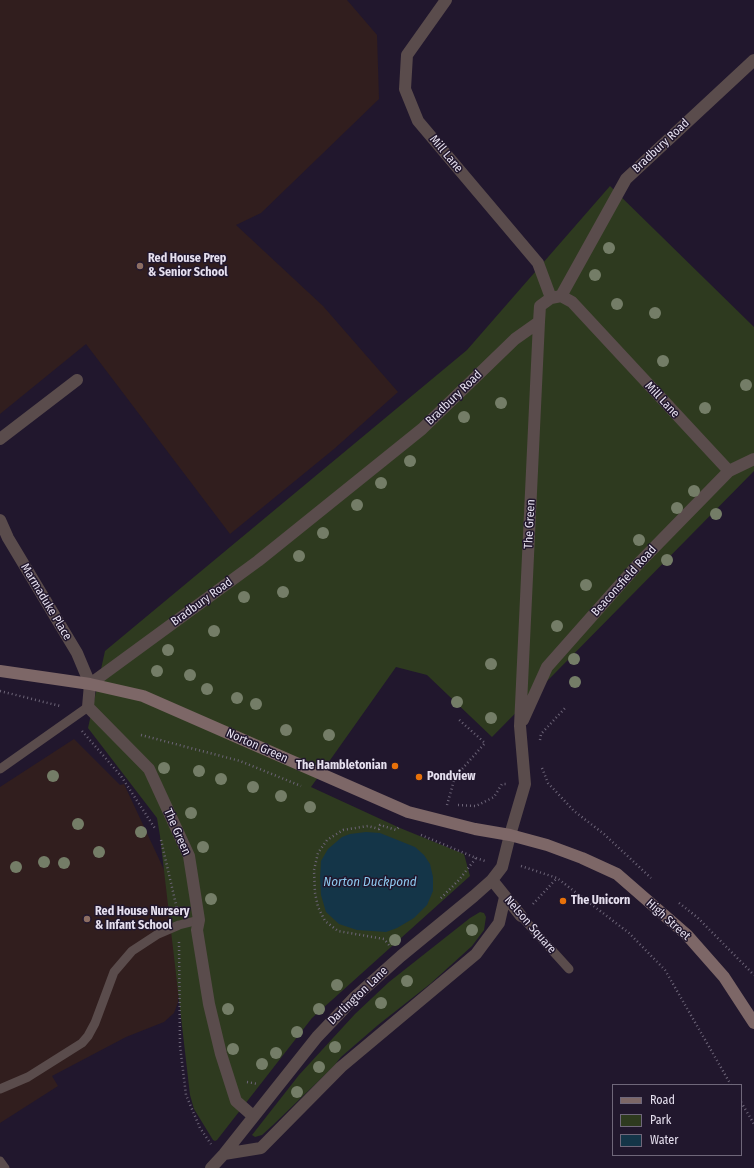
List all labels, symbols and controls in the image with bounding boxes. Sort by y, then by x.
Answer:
street label: Bradbury Road [630,116,692,176]
street label: Mill Lane [426,132,466,176]
place label: Red House Prep & Senior School [148,252,228,280]
marker: Red House Prep & Senior School [135,261,145,271]
street label: Bradbury Road [423,368,485,428]
street label: Mill Lane [642,379,682,421]
street label: The Green [522,499,538,549]
street label: Beaconsfield Road [588,543,660,619]
street label: Marmaduke Place [18,561,74,643]
street label: Bradbury Road [168,575,236,629]
street label: Norton Green [224,726,290,766]
place label: The Hambletonian [296,759,387,773]
marker: The Hambletonian [390,761,400,771]
place label: Pondview [427,770,475,784]
marker: Pondview [414,772,424,782]
street label: The Green [160,806,194,858]
water label: Norton Duckpond [323,874,417,890]
street label: Nelson Square [501,893,559,957]
place label: The Unicorn [571,894,630,908]
marker: The Unicorn [558,896,568,906]
street label: High Street [643,896,693,944]
place label: Red House Nursery & Infant School [95,905,190,933]
marker: Red House Nursery & Infant School [82,914,92,924]
street label: Darlington Lane [325,964,391,1028]
legend [612,1084,742,1156]
text: Road [650,1093,675,1107]
text: Park [650,1113,671,1127]
text: Water [650,1133,678,1147]

